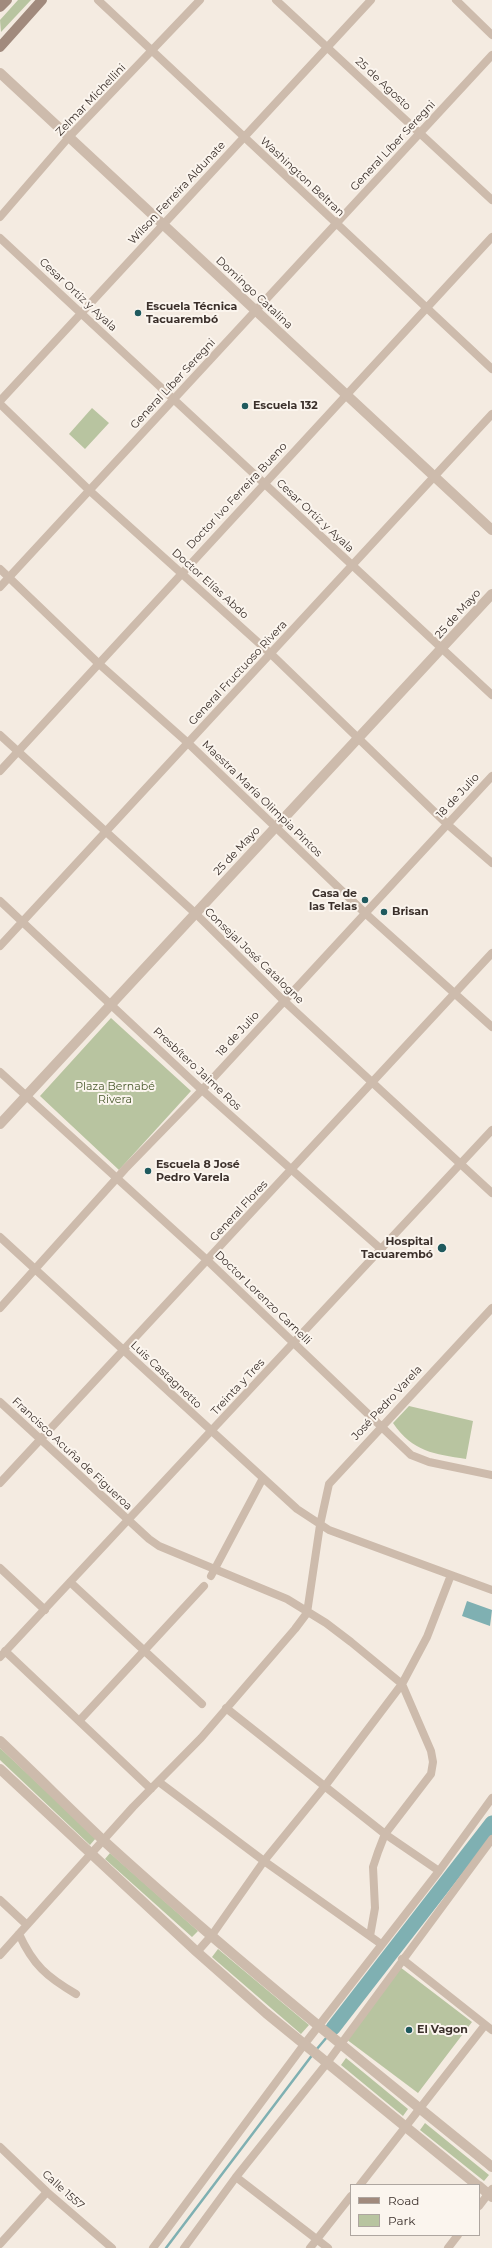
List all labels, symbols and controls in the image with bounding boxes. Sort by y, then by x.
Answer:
street label: 25 de Agosto [352,55,414,113]
street label: Zelmar Michellini [53,61,129,139]
street label: General Líber Seregni [348,98,438,194]
street label: Washington Beltran [257,135,347,219]
street label: Wilson Ferreira Aldunate [126,139,228,247]
street label: Domingo Catalina [213,254,295,332]
street label: Cesar Ortiz y Ayala [36,256,120,334]
place label: Escuela Técnica Tacuarembó [146,300,237,326]
marker: Escuela Técnica Tacuarembó [133,308,143,318]
street label: General Líber Seregni [128,336,218,432]
place label: Escuela 132 [253,399,318,413]
marker: Escuela 132 [240,401,250,411]
street label: Doctor Ivo Ferreira Bueno [184,440,290,552]
street label: Cesar Ortiz y Ayala [273,477,357,555]
street label: Doctor Elías Abdo [169,546,251,622]
street label: 25 de Mayo [432,587,484,641]
street label: General Fructuoso Rivera [186,618,290,728]
street label: Maestra María Olimpia Pintos [199,738,325,860]
street label: 18 de Julio [434,771,482,821]
street label: 25 de Mayo [211,824,263,878]
place label: Casa de las Telas [309,887,357,913]
marker: Casa de las Telas [360,895,370,905]
street label: Consejal José Catalogne [202,905,306,1007]
place label: Brisan [392,905,429,919]
marker: Brisan [379,907,389,917]
street label: 18 de Julio [214,1009,262,1059]
street label: Presbítero Jaime Ros [150,1025,244,1113]
park label: Plaza Bernabé Rivera [75,1080,155,1106]
place label: Escuela 8 José Pedro Varela [156,1158,240,1184]
marker: Escuela 8 José Pedro Varela [143,1166,153,1176]
street label: General Flores [207,1178,271,1244]
place label: Hospital Tacuarembó [361,1235,433,1261]
marker: Hospital Tacuarembó [436,1242,448,1254]
street label: Doctor Lorenzo Carnelli [212,1248,314,1348]
street label: Luis Castagnetto [128,1339,204,1411]
street label: Treinta y Tres [208,1356,268,1418]
street label: José Pedro Varela [349,1363,425,1443]
street label: Francisco Acuña de Figueroa [9,1395,135,1513]
place label: El Vagon [417,2023,468,2037]
marker: El Vagon [404,2025,414,2035]
street label: Calle 1557 [39,2168,87,2212]
legend [350,2184,480,2236]
text: Road [388,2193,419,2208]
text: Park [388,2213,415,2228]

